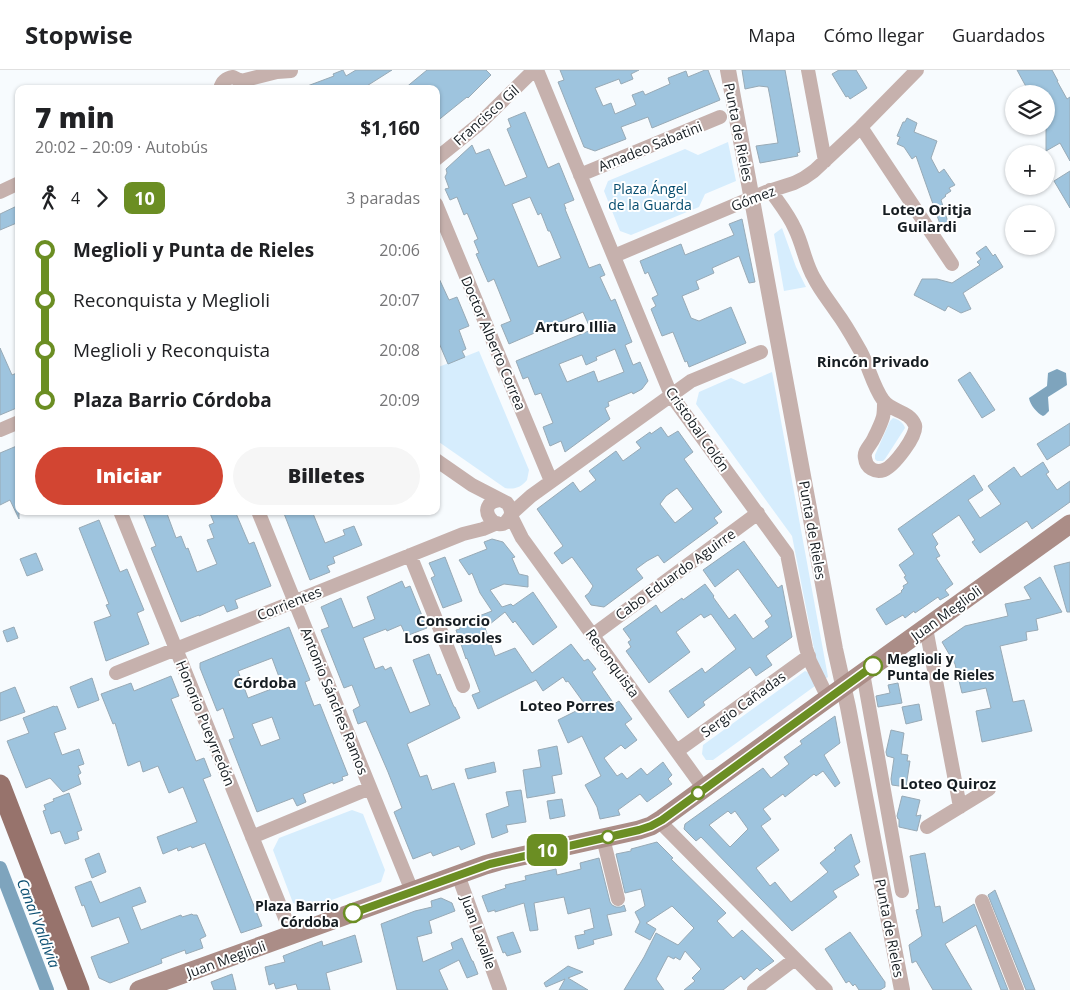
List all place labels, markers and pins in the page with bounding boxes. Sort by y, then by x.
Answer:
place label: Meglioli y Punta de Rieles [887,649,994,684]
marker: Meglioli y Punta de Rieles [863,656,883,676]
unlabelled marker [691,786,705,800]
unlabelled marker [601,830,615,844]
place label: Plaza Barrio Córdoba [255,896,339,931]
marker: Plaza Barrio Córdoba [343,903,363,923]

